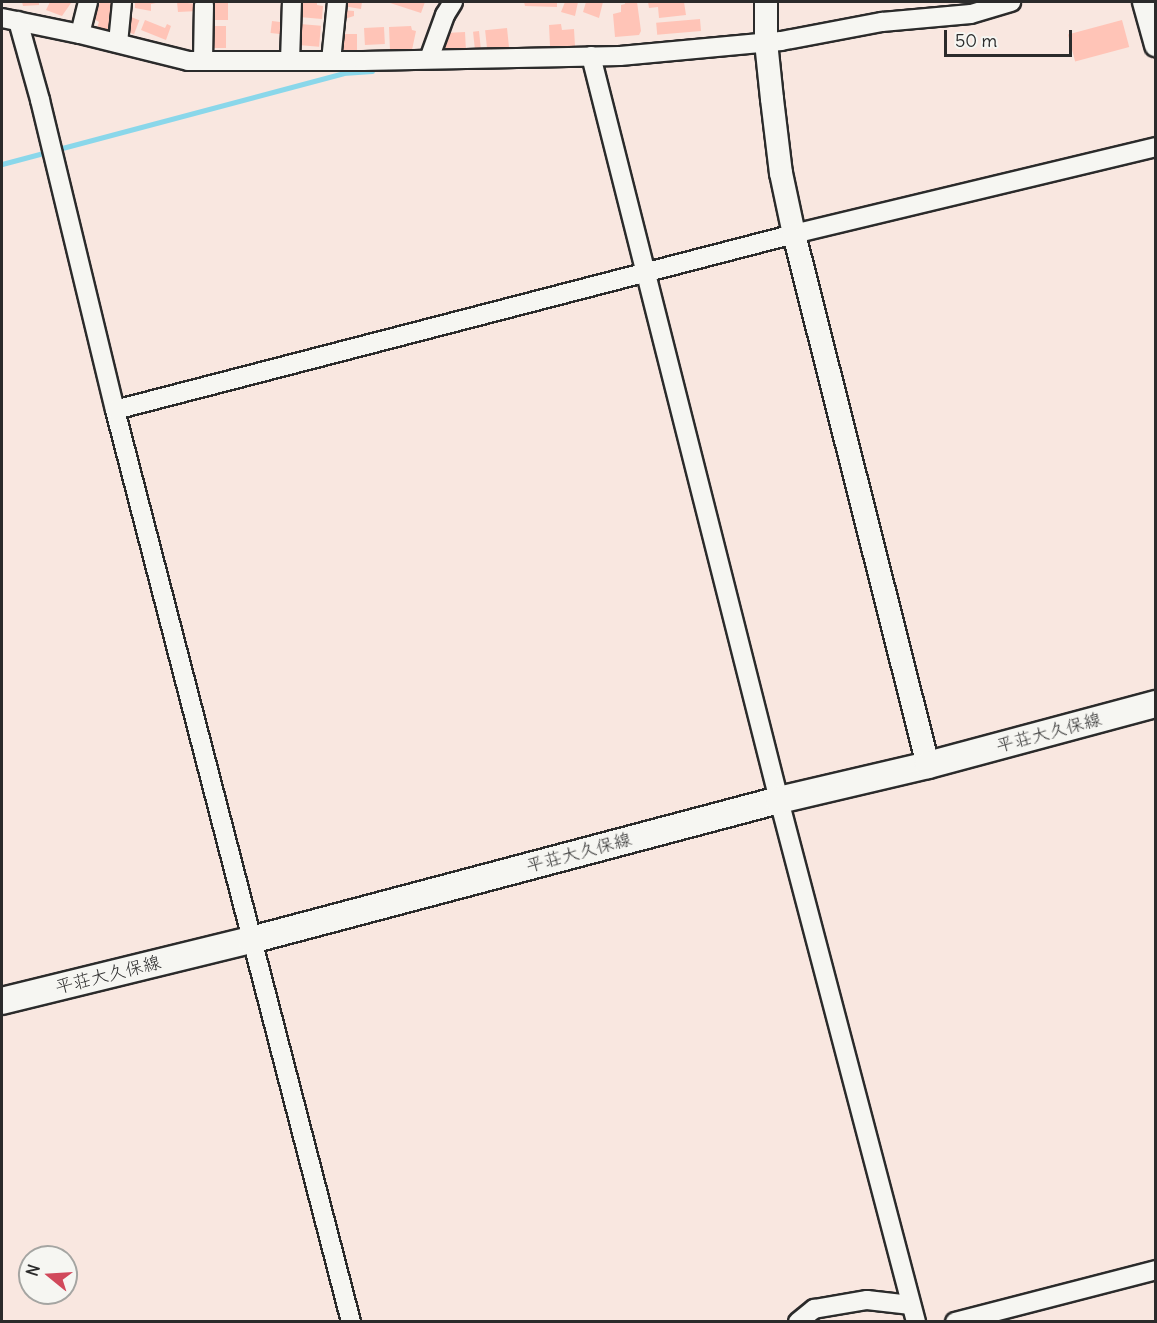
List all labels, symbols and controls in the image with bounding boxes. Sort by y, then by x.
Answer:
scale bar [947,18,1074,56]
text: 50 m [955,29,997,52]
street label: 平荘大久保線 [994,709,1104,757]
street label: 平荘大久保線 [524,829,634,877]
street label: 平荘大久保線 [53,951,163,999]
north arrow [18,1245,78,1305]
text: N [22,1262,44,1278]

